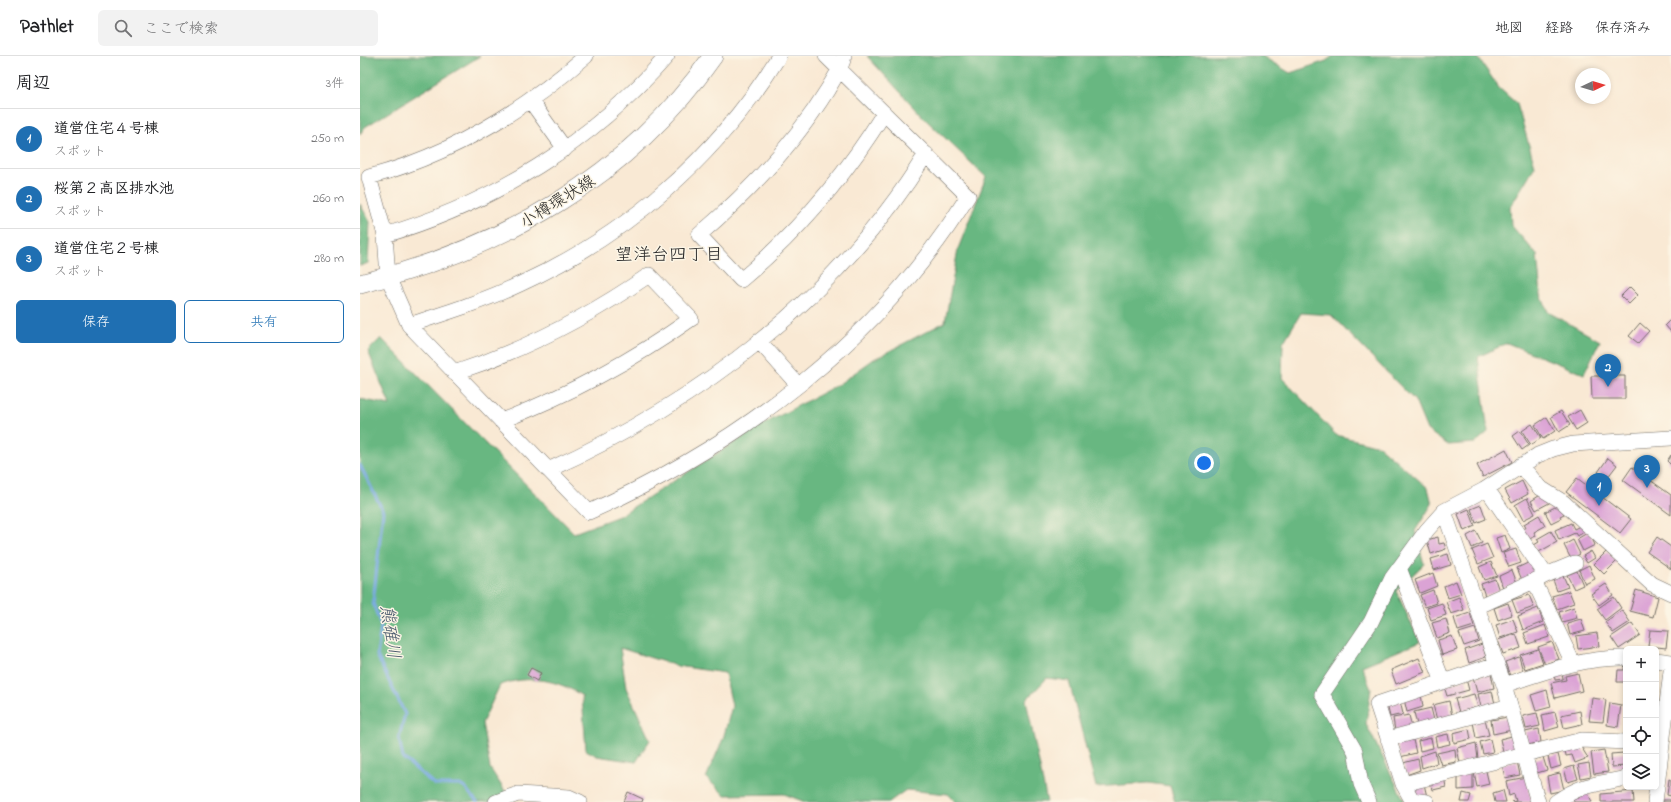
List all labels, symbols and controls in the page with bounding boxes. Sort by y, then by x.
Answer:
search box [98,10,378,46]
text: Pathlet [20,14,74,41]
icon: search [112,17,134,39]
text: ここで検索 [144,18,219,40]
text: 地図 [1495,18,1523,39]
text: 経路 [1545,18,1573,39]
text: 保存済み [1595,18,1651,39]
north arrow [1575,68,1611,104]
text: 周辺 [16,71,50,96]
text: 3件 [326,74,344,93]
text: 道営住宅４号棟 [54,118,159,140]
text: 1 [27,129,31,148]
text: 250 m [311,129,344,148]
text: スポット [54,142,106,161]
street label: 小樽環状線 [515,169,600,235]
text: 桜第２高区排水池 [54,178,174,200]
text: 2 [26,189,32,208]
text: 260 m [313,189,344,208]
text: スポット [54,202,106,221]
text: 道営住宅２号棟 [54,238,159,260]
district label: 望洋台四丁目 [615,243,723,269]
text: 3 [26,249,32,268]
text: 280 m [314,249,344,268]
text: スポット [54,262,106,281]
button: 保存 [16,300,176,343]
button: 共有 [184,300,344,343]
pin: 2 [1595,354,1621,387]
your location [1194,453,1214,473]
pin: 3 [1634,455,1660,488]
pin: 1 [1586,473,1612,506]
water label: 熊碓川 [372,604,406,661]
map controls [1623,646,1659,790]
button: + [1623,646,1659,682]
button: − [1623,682,1659,718]
button: locate [1623,718,1659,754]
button: layers [1623,754,1659,790]

